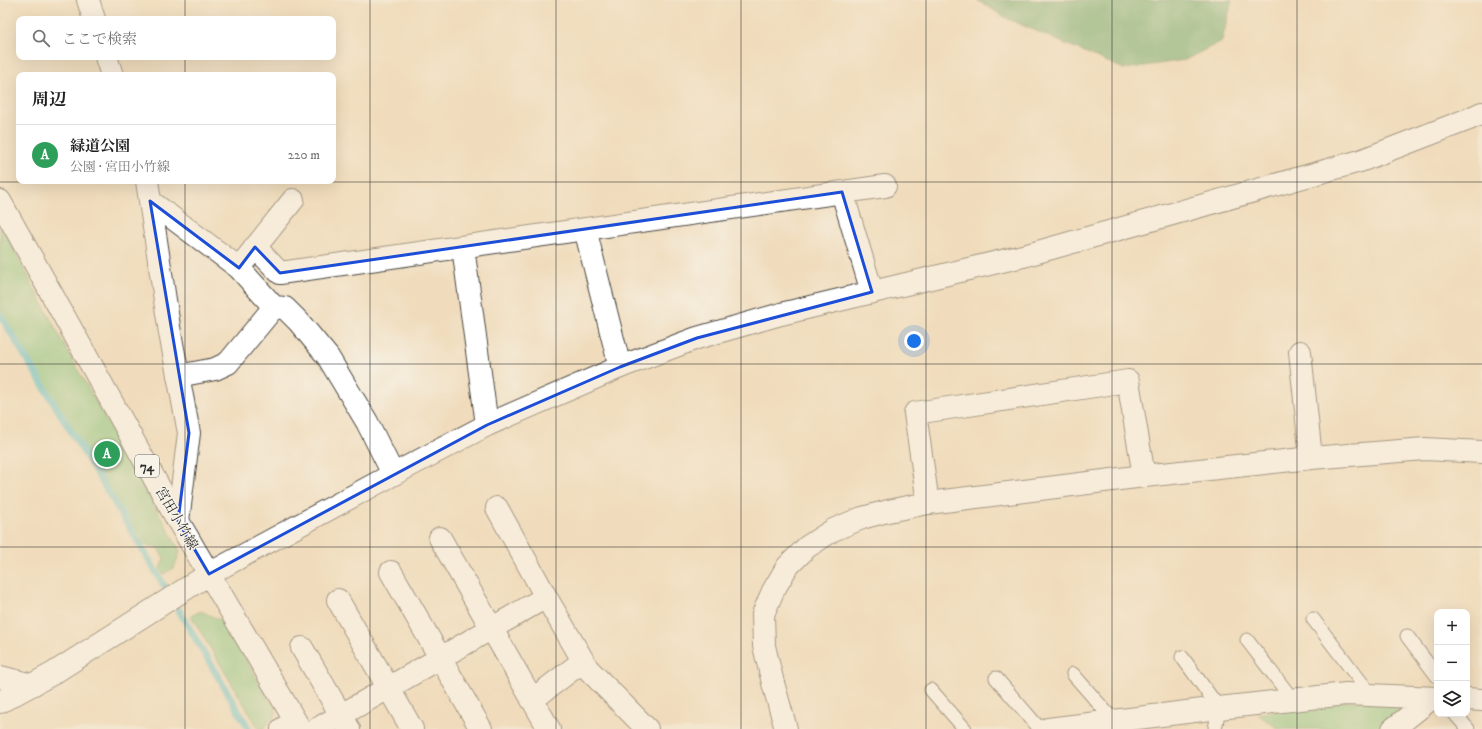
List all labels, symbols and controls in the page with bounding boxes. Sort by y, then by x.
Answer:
search box [16,16,336,60]
icon: search [30,27,52,49]
text: ここで検索 [62,30,137,49]
text: 周辺 [32,89,66,111]
text: 緑道公園 [70,137,130,156]
text: A [41,147,49,163]
text: 220 m [288,147,320,163]
text: 公園 · 宮田小竹線 [70,159,170,175]
your location [904,331,924,351]
pin: A [94,439,120,469]
road number: 74 [135,455,159,477]
street label: 宮田小竹線 [151,484,201,553]
map controls [1434,609,1470,717]
button: + [1434,609,1470,645]
button: − [1434,645,1470,681]
button: layers [1434,681,1470,717]

